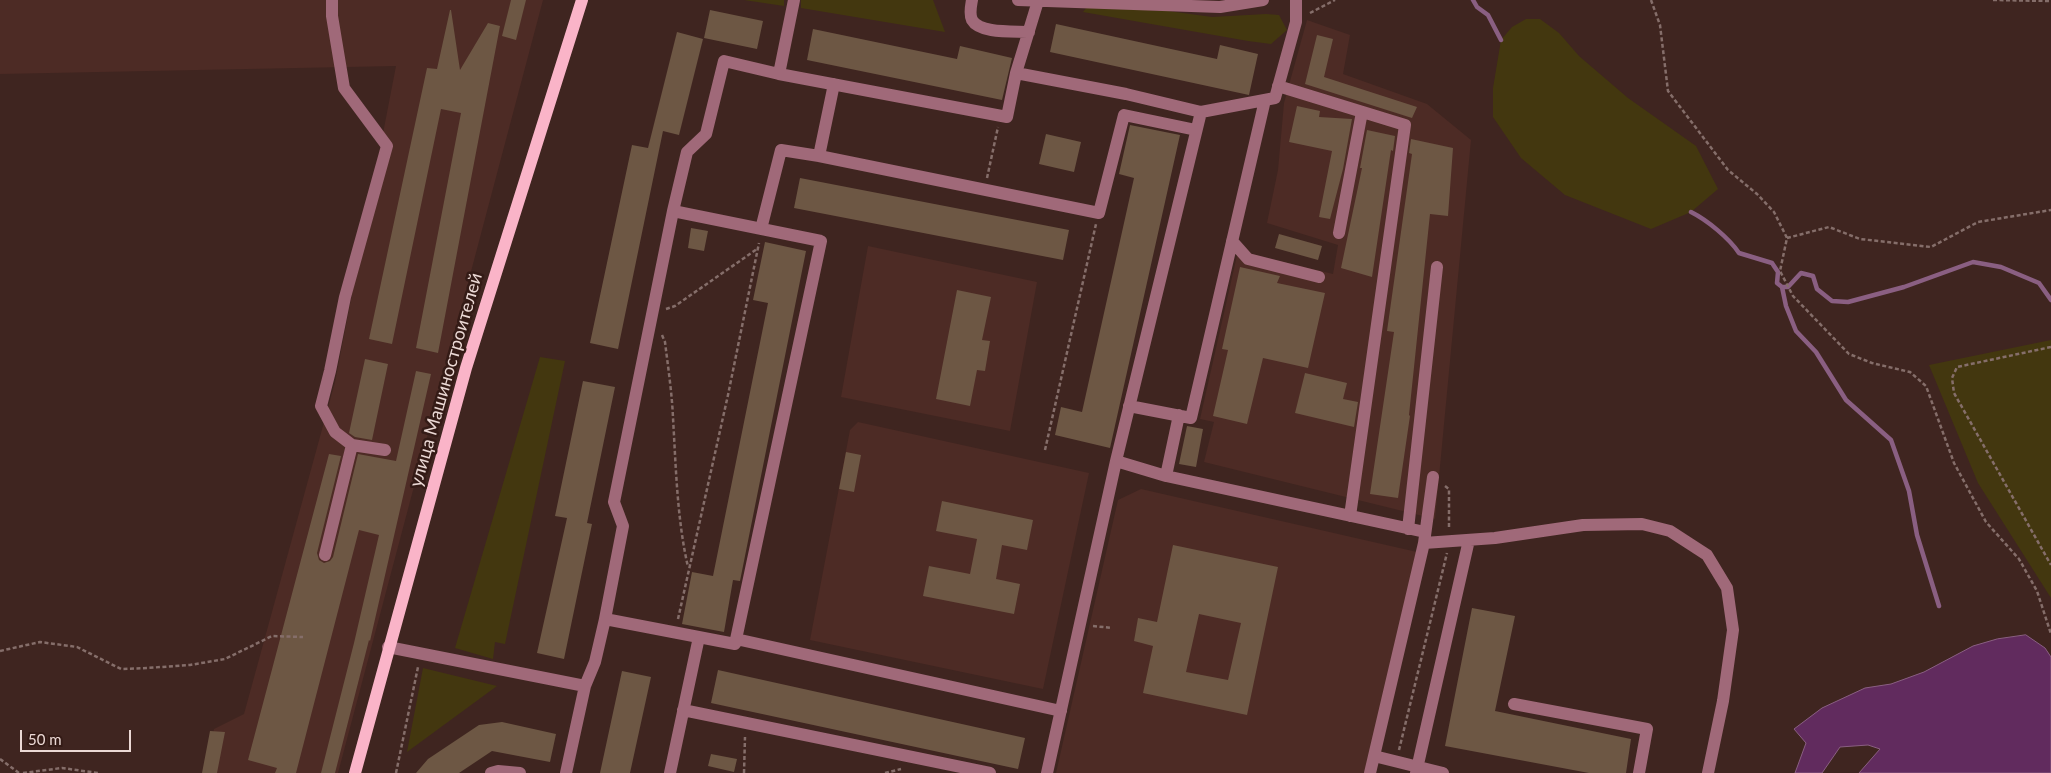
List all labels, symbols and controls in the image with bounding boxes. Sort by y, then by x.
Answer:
street label: улица Машиностроителей [405,270,487,490]
scale bar [22,720,134,752]
text: 50 m [28,730,62,748]

